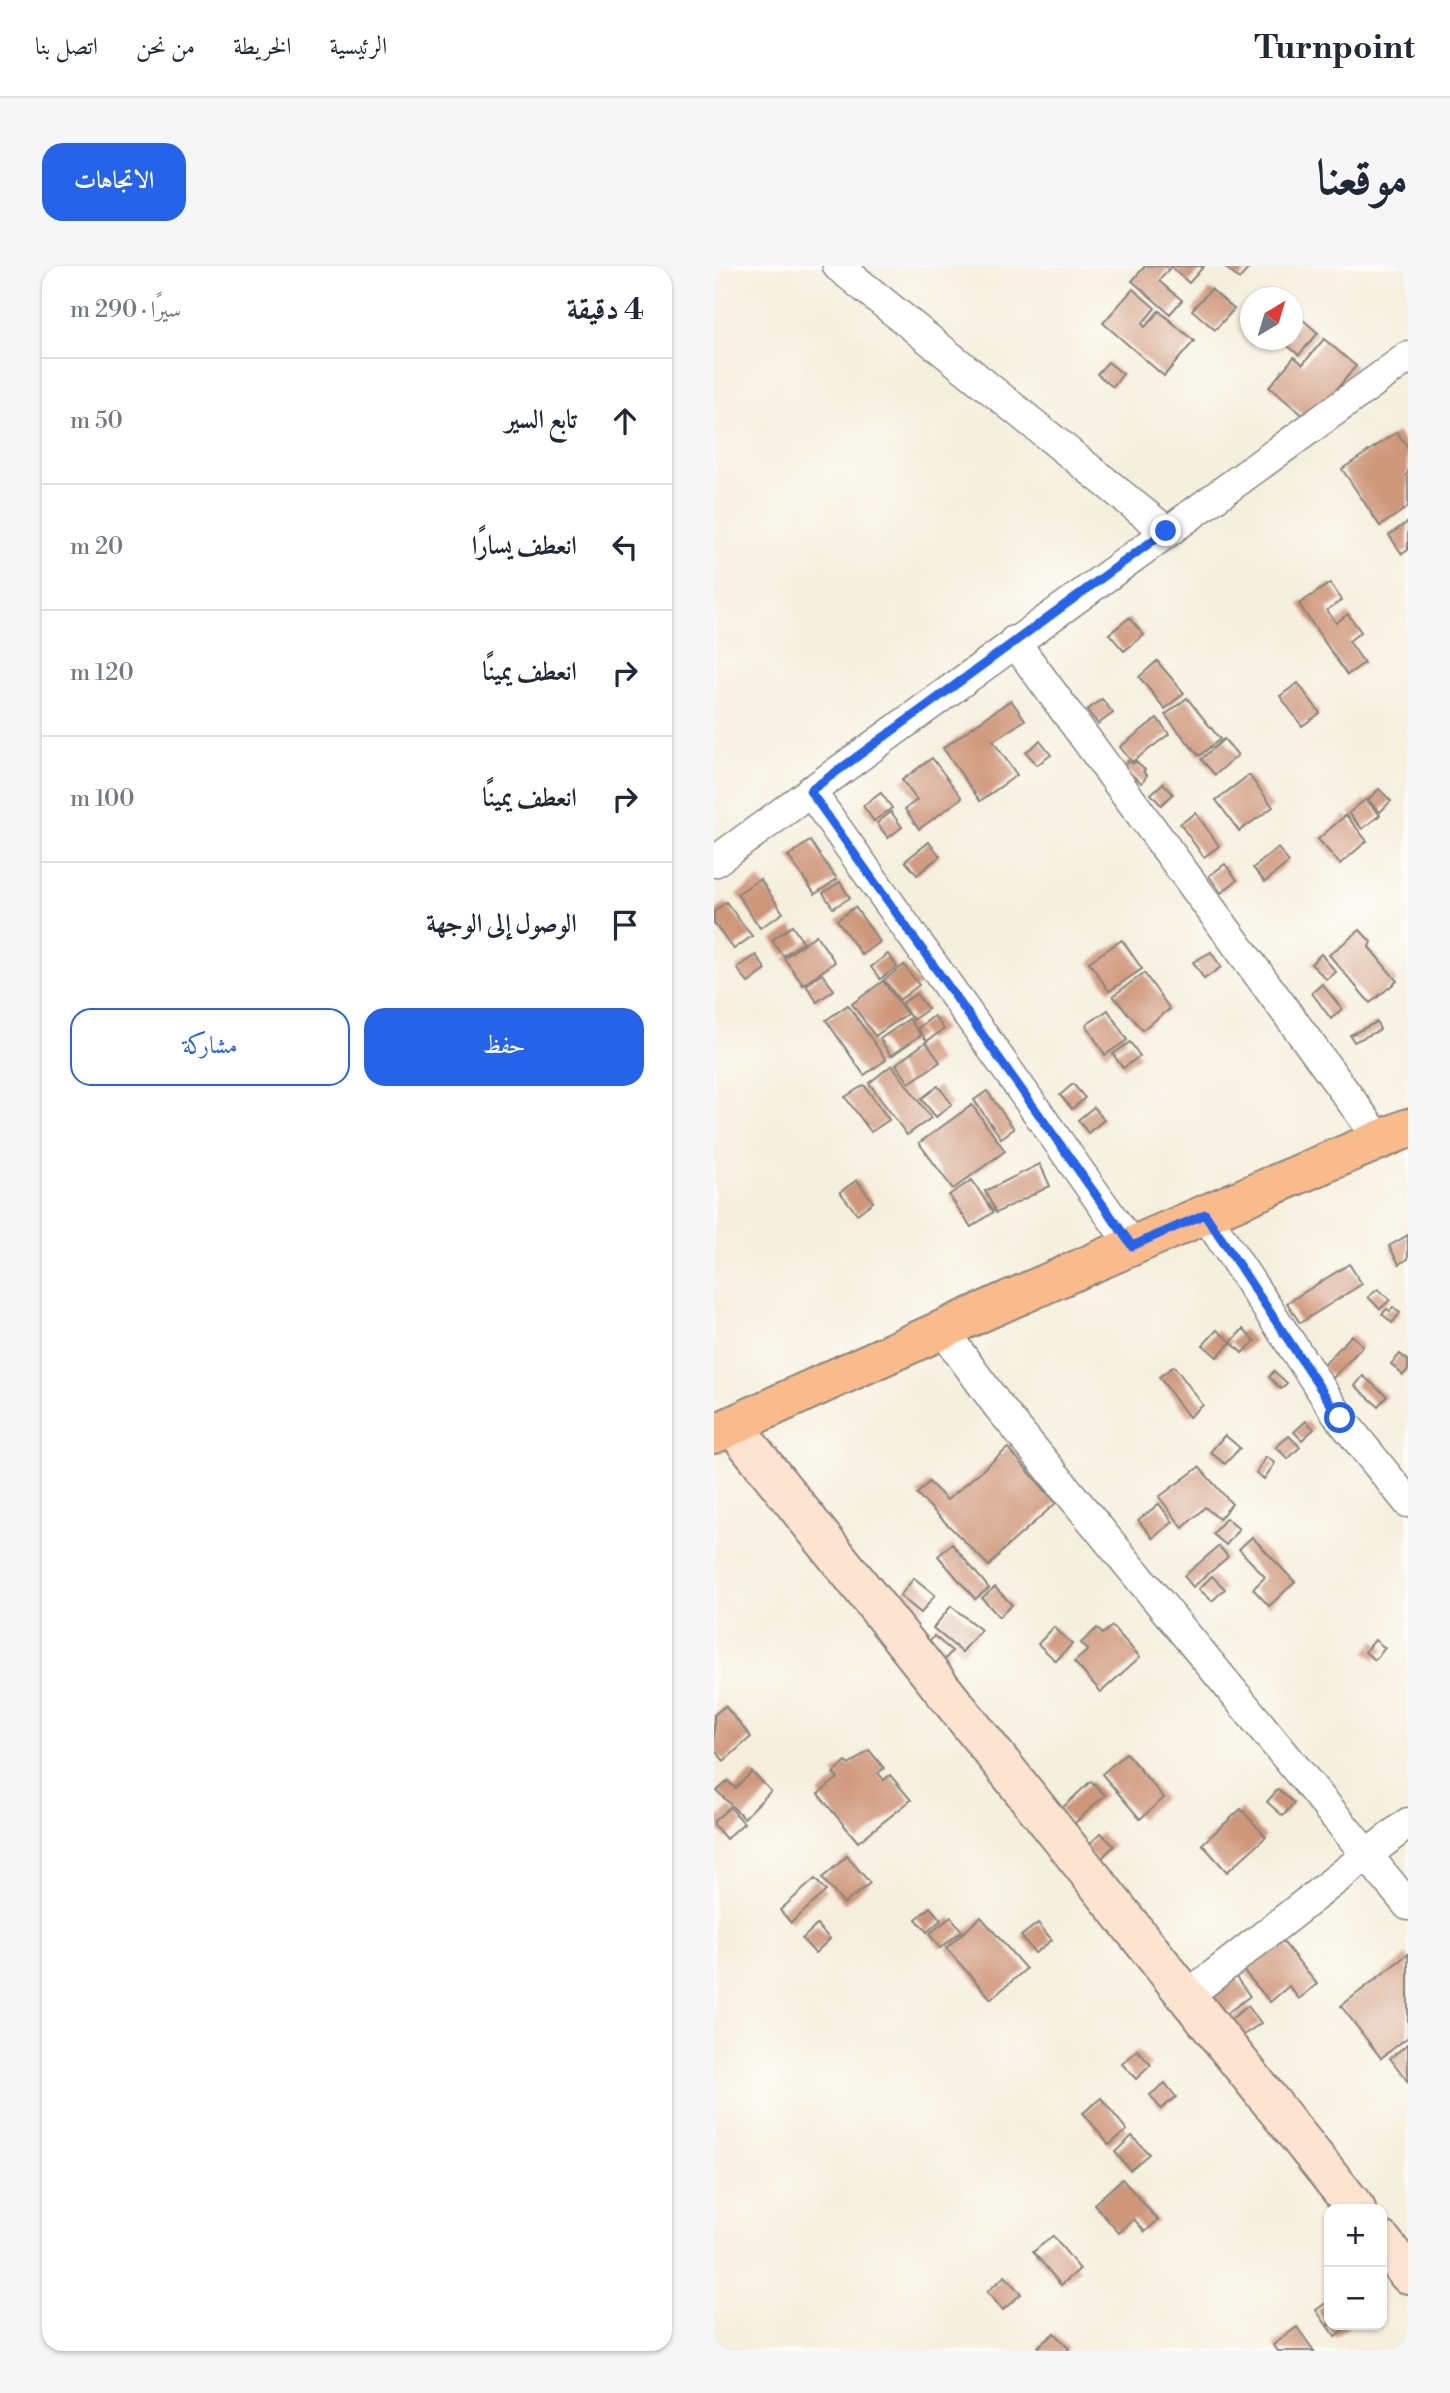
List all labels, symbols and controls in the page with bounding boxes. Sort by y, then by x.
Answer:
text: Turnpoint [1254,28,1415,69]
text: اتصل بنا [35,32,98,62]
text: من نحن [136,32,195,62]
text: الخريطة [233,32,292,62]
text: الرئيسية [330,32,387,62]
button: الاتجاهات [42,143,186,221]
text: موقعنا [1316,149,1408,210]
north arrow [1240,287,1303,350]
text: 4 دقيقة [567,291,644,329]
text: سيرًا · 290 m [70,296,181,324]
icon: ahead [606,402,644,440]
text: تابع السير [505,404,577,436]
text: 50 m [70,407,123,435]
route end [1150,515,1181,546]
icon: left [606,528,644,566]
text: انعطف يسارًا [472,530,577,562]
text: 20 m [70,533,123,561]
icon: right [606,654,644,692]
text: انعطف يمينًا [482,656,577,688]
text: 120 m [70,659,134,687]
icon: right [606,780,644,818]
text: انعطف يمينًا [482,782,577,814]
text: 100 m [70,785,135,813]
icon: arrive [606,906,644,944]
text: الوصول إلى الوجهة [426,908,577,940]
button: مشاركة [70,1008,350,1086]
button: حفظ [364,1008,644,1086]
route start [1324,1402,1355,1433]
map controls [1324,2204,1387,2330]
button: + [1324,2204,1387,2267]
button: − [1324,2267,1387,2330]

